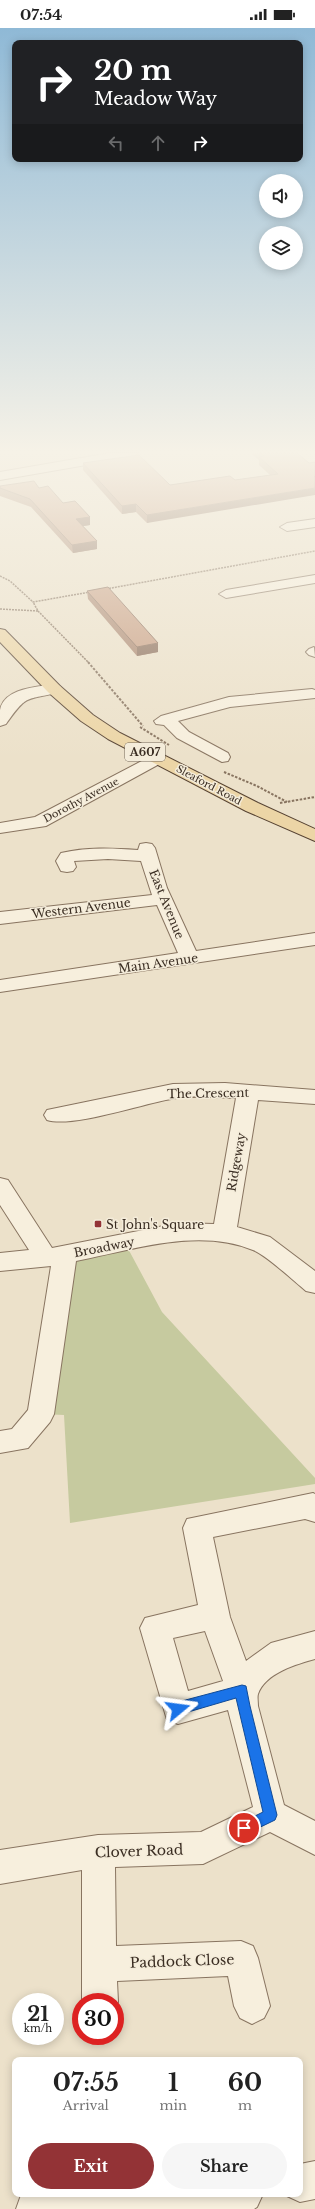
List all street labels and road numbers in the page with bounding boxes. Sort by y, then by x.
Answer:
road number: A607 [125,743,165,761]
street label: Sleaford Road [174,762,244,808]
street label: Dorothy Avenue [41,774,121,825]
street label: East Avenue [146,867,188,941]
street label: Western Avenue [30,894,131,922]
street label: Main Avenue [117,950,199,976]
street label: The Crescent [167,1085,250,1101]
street label: Ridgeway [223,1131,249,1193]
street label: Broadway [72,1234,136,1260]
street label: Clover Road [94,1840,184,1862]
street label: Paddock Close [129,1950,235,1972]

